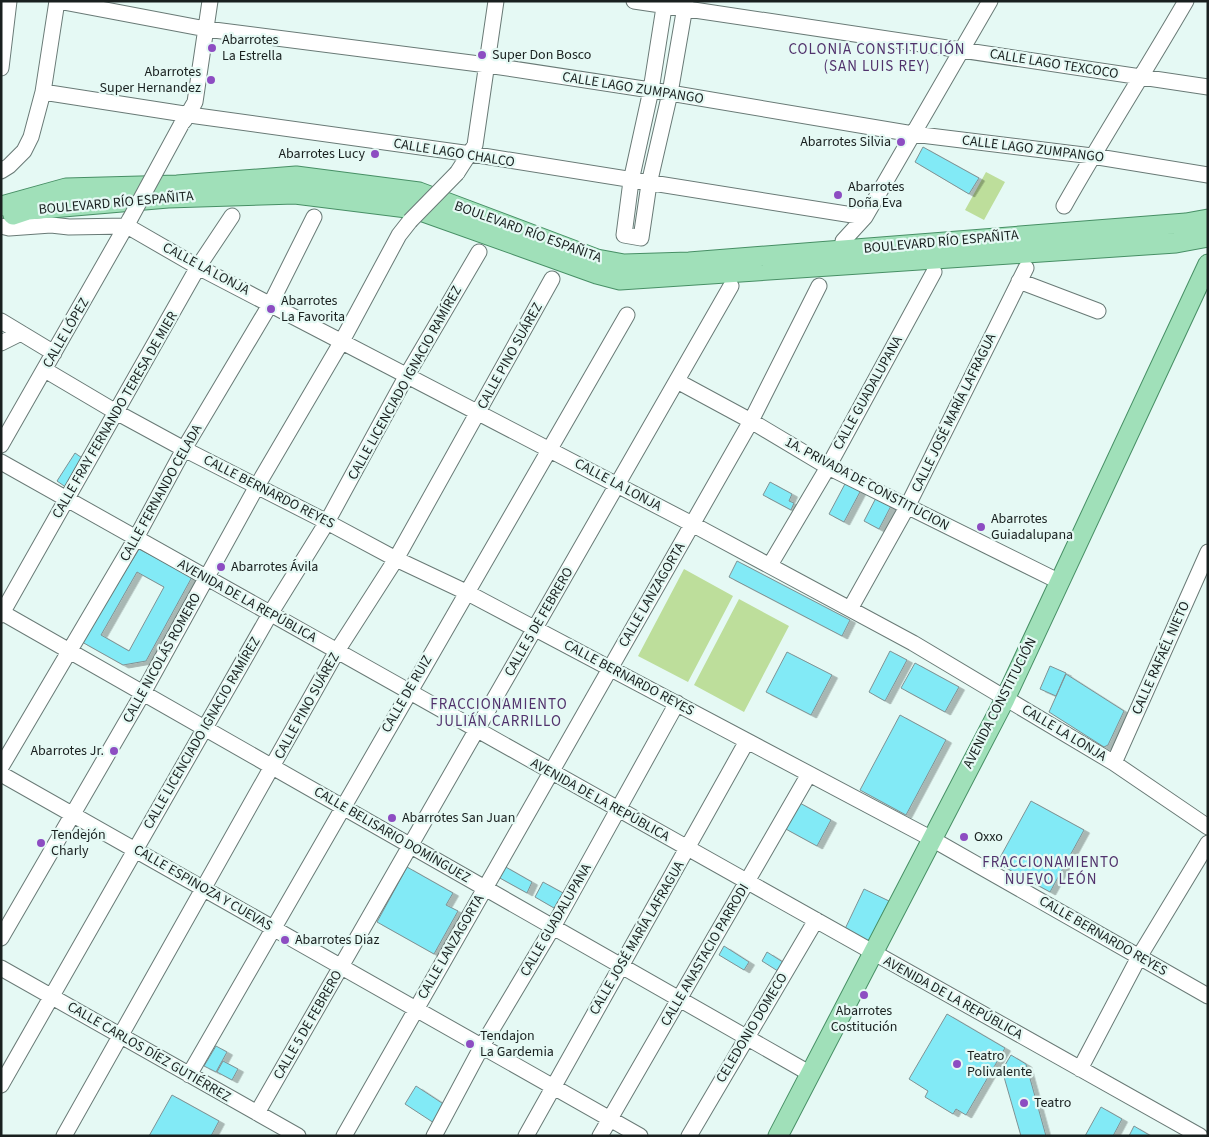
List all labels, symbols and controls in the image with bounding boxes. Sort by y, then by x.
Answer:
place label: Abarrotes La Estrella [222,30,282,66]
district label: COLONIA CONSTITUCIÓN (SAN LUIS REY) [788,39,966,77]
marker: Abarrotes La Estrella [206,42,218,54]
street label: CALLE LAGO TEXCOCO [988,44,1120,84]
place label: Super Don Bosco [492,45,591,65]
marker: Super Don Bosco [476,49,488,61]
place label: Abarrotes Super Hernandez [100,62,201,98]
street label: CALLE LAGO ZUMPANGO [561,67,705,109]
marker: Abarrotes Super Hernandez [205,74,217,86]
street label: CALLE LAGO ZUMPANGO [961,130,1105,168]
place label: Abarrotes Silvia [800,132,891,152]
street label: CALLE LAGO CHALCO [392,134,516,172]
marker: Abarrotes Silvia [895,136,907,148]
place label: Abarrotes Lucy [278,144,365,164]
marker: Abarrotes Lucy [369,148,381,160]
place label: Abarrotes Doña Eva [848,177,905,213]
street label: BOULEVARD RÍO ESPAÑITA [38,186,195,220]
marker: Abarrotes Doña Eva [832,189,844,201]
street label: BOULEVARD RÍO ESPAÑITA [452,196,605,268]
street label: BOULEVARD RÍO ESPAÑITA [863,225,1020,259]
street label: CALLE LA LONJA [159,238,253,300]
street label: CALLE LICENCIADO IGNACIO RAMÍREZ [343,282,467,484]
place label: Abarrotes La Favorita [281,291,345,327]
street label: CALLE LÓPEZ [38,294,94,372]
street label: CALLE PINO SUÁREZ [472,299,548,413]
marker: Abarrotes La Favorita [265,303,277,315]
street label: CALLE FRAY FERNANDO TERESA DE MIER [47,308,183,522]
street label: CALLE JOSÉ MARÍA LAFRAGUA [907,330,1001,496]
street label: CALLE GUADALUPANA [828,332,908,454]
street label: CALLE FERNANDO CELADA [115,420,207,565]
street label: 1A. PRIVADA DE CONSTITUCION [781,432,953,536]
street label: CALLE BERNARDO REYES [200,450,338,534]
street label: CALLE LA LONJA [571,454,665,516]
place label: Abarrotes Guiadalupana [991,509,1073,545]
marker: Abarrotes Guiadalupana [975,521,987,533]
street label: CALLE LANZAGORTA [614,539,690,651]
street label: AVENIDA DE LA REPÚBLICA [174,554,321,648]
place label: Abarrotes Ávila [231,557,318,577]
marker: Abarrotes Ávila [215,561,227,573]
street label: CALLE 5 DE FEBRERO [500,564,578,680]
street label: CALLE NICOLÁS ROMERO [118,589,206,727]
street label: CALLE RAFAÉL NIETO [1127,598,1195,718]
street label: CALLE LICENCIADO IGNACIO RAMÍREZ [139,633,265,833]
street label: AVENIDA CONSTITUCIÓN [958,634,1042,772]
street label: CALLE BERNARDO REYES [560,635,698,721]
street label: CALLE PINO SUÁREZ [269,649,345,763]
street label: CALLE DE RUIZ [377,652,437,736]
district label: FRACCIONAMIENTO JULIÁN CARRILLO [430,694,568,732]
street label: CALLE LA LONJA [1018,700,1111,766]
place label: Abarrotes Jr. [30,741,104,761]
marker: Abarrotes Jr. [108,745,120,757]
street label: AVENIDA DE LA REPÚBLICA [527,753,674,847]
street label: CALLE BELISARIO DOMÍNGUEZ [310,782,474,888]
place label: Abarrotes San Juan [402,808,515,828]
marker: Abarrotes San Juan [386,812,398,824]
place label: Tendejón Charly [51,825,106,861]
place label: Oxxo [974,827,1003,847]
marker: Oxxo [958,831,970,843]
marker: Tendejón Charly [35,837,47,849]
street label: CALLE ESPINOZA Y CUEVAS [130,840,276,936]
district label: FRACCIONAMIENTO NUEVO LEÓN [982,852,1120,890]
street label: CALLE JOSÉ MARÍA LAFRAGUA [585,857,690,1019]
street label: CALLE GUADALUPANA [515,859,597,980]
street label: CALLE ANASTACIO PARRODI [656,880,754,1030]
street label: CALLE LANZAGORTA [413,891,489,1003]
street label: CALLE BERNARDO REYES [1035,891,1171,981]
place label: Abarrotes Diaz [295,930,379,950]
marker: Abarrotes Diaz [279,934,291,946]
street label: AVENIDA DE LA REPÚBLICA [880,951,1027,1045]
street label: CALLE 5 DE FEBRERO [269,967,347,1083]
street label: CELEDONIO DOMECO [711,969,793,1087]
marker: Abarrotes Costitución [858,989,870,1001]
street label: CALLE CARLOS DÍEZ GUTIÉRREZ [63,997,235,1107]
place label: Abarrotes Costitución [831,1001,897,1037]
place label: Tendajon La Gardemia [480,1026,554,1062]
marker: Tendajon La Gardemia [464,1038,476,1050]
place label: Teatro Polivalente [967,1046,1032,1082]
marker: Teatro Polivalente [951,1058,963,1070]
place label: Teatro [1034,1093,1071,1113]
marker: Teatro [1018,1097,1030,1109]

